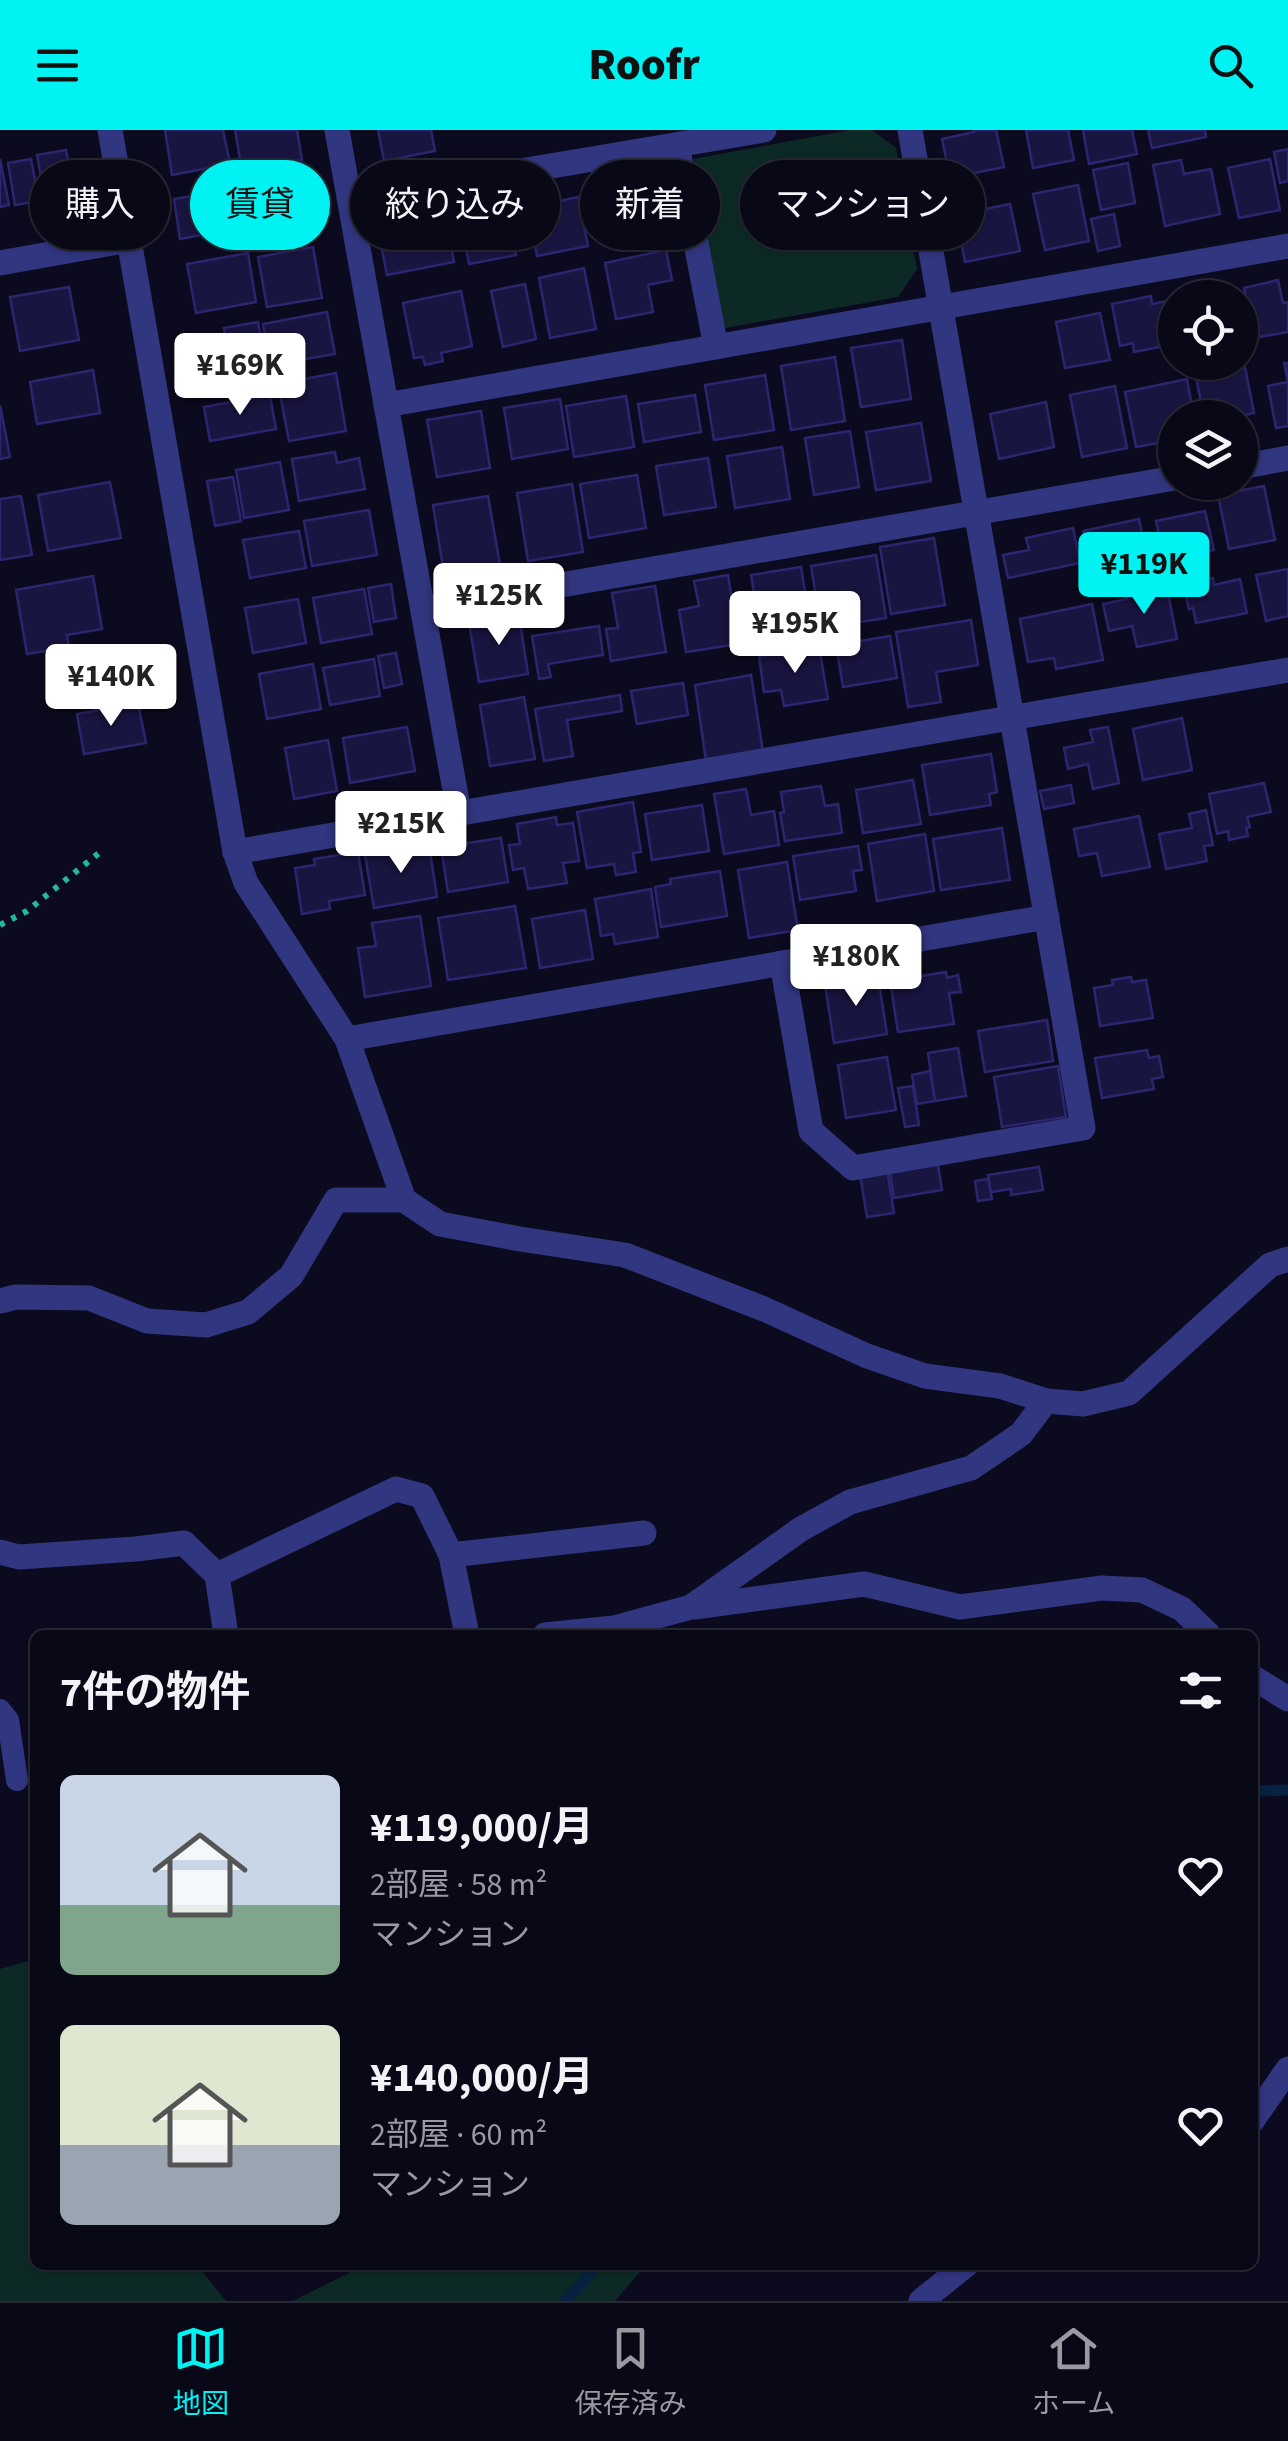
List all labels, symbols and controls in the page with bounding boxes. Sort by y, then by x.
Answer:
text: Roofr [588,33,700,97]
icon: menu [30,38,85,93]
icon: search [1203,38,1258,93]
chip: 購入 [30,160,170,250]
chip: 賃貸 [190,160,330,250]
chip: 絞り込み [350,160,560,250]
chip: 新着 [580,160,720,250]
chip: マンション [740,160,985,250]
map controls [1158,280,1258,500]
button: locate [1158,280,1258,380]
pin: ¥169K [170,333,310,418]
text: ¥169K [196,342,284,388]
button: layers [1158,400,1258,500]
pin: ¥119K [1074,532,1214,617]
text: ¥119K [1100,541,1188,587]
pin: ¥125K [429,563,569,648]
text: ¥125K [455,572,543,618]
pin: ¥195K [725,591,865,676]
text: ¥195K [751,600,839,646]
pin: ¥140K [41,644,181,729]
text: ¥140K [67,653,155,699]
pin: ¥215K [331,791,471,876]
text: ¥215K [357,800,445,846]
pin: ¥180K [786,924,926,1009]
text: ¥180K [812,933,900,979]
text: 7件の物件 [60,1663,250,1723]
icon: filters [1173,1663,1228,1718]
text: ¥119,000/月 [370,1798,594,1858]
icon: home [140,1815,260,1935]
icon: heart [1173,1848,1228,1903]
text: 2部屋 · 58 m² [370,1862,547,1908]
text: マンション [370,1912,530,1958]
text: ¥140,000/月 [370,2048,594,2108]
icon: home [140,2065,260,2185]
icon: heart [1173,2098,1228,2153]
text: 2部屋 · 60 m² [370,2112,547,2158]
text: マンション [370,2162,530,2208]
tab: 地図 [173,2321,229,2424]
tab: 保存済み [574,2321,686,2424]
tab: ホーム [1032,2321,1115,2424]

